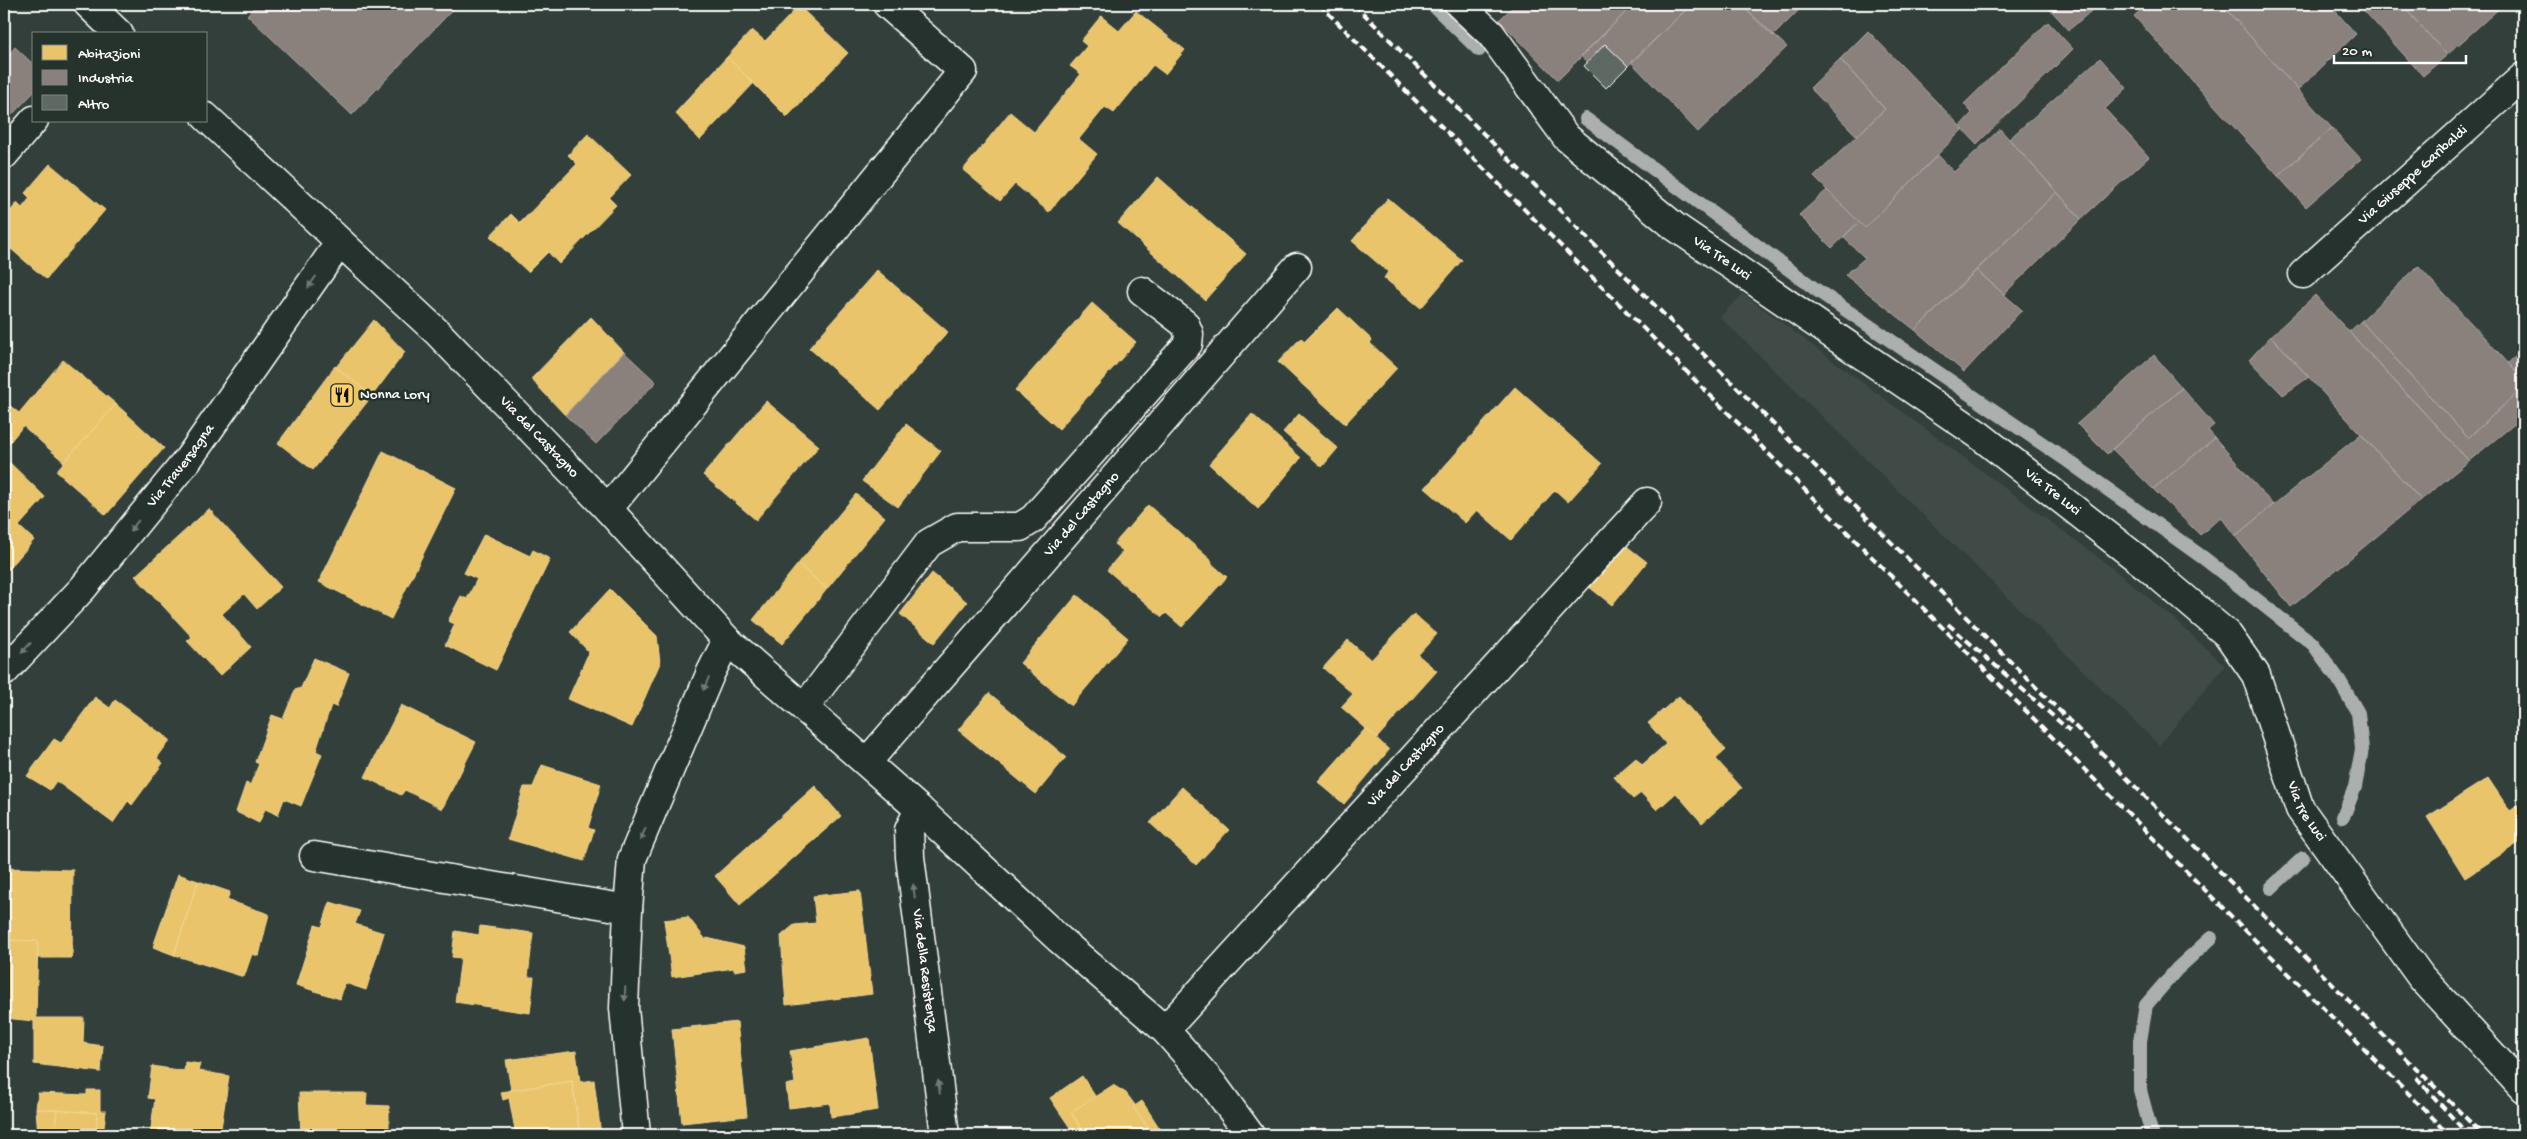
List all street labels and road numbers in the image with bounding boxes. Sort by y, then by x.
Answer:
street label: Via Giuseppe Garibaldi [2354,122,2472,230]
street label: Via Tre Luci [1688,232,1754,285]
street label: Via del Castagno [494,392,582,482]
street label: Via Traversagna [143,420,219,512]
street label: Via Tre Luci [2020,464,2084,520]
street label: Via del Castagno [1040,468,1124,561]
street label: Via del Castagno [1363,720,1449,812]
street label: Via Tre Luci [2282,778,2330,845]
street label: Via della Resistenza [908,907,941,1034]

